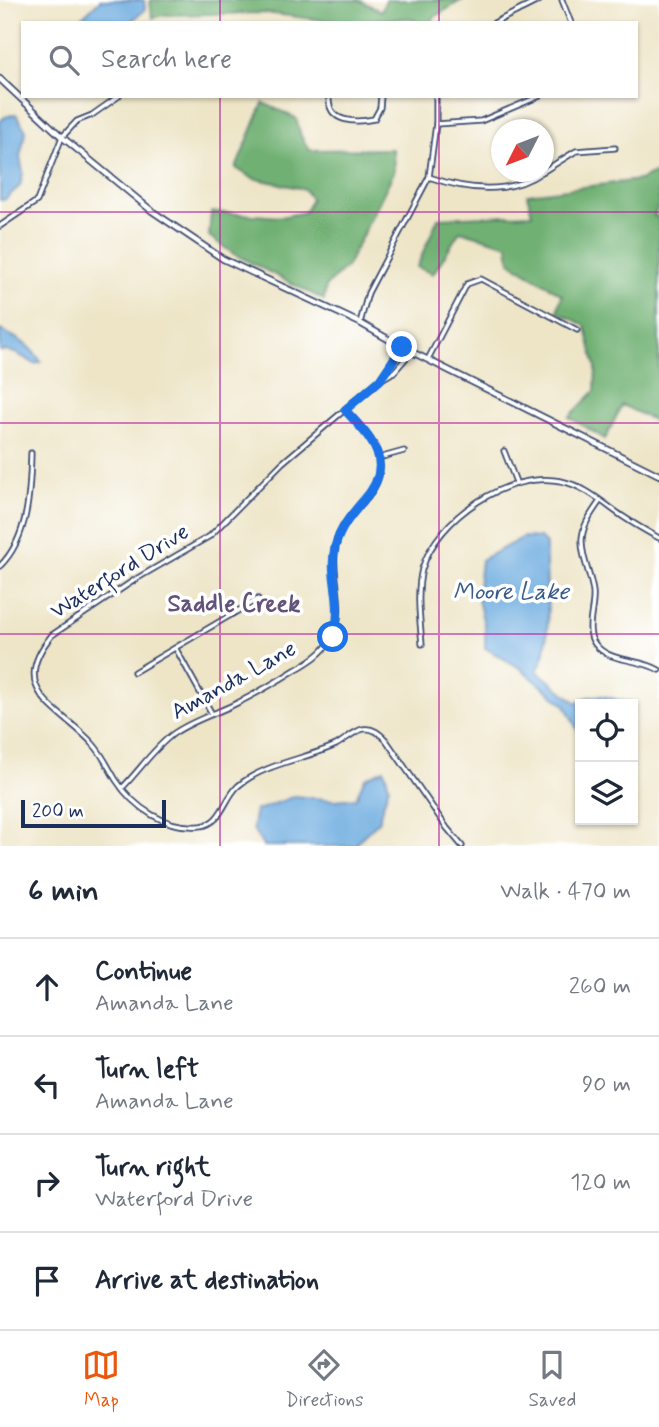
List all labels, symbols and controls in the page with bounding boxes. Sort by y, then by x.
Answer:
search box [21,21,638,98]
icon: search [45,41,83,79]
text: Search here [101,43,232,77]
north arrow [491,119,554,182]
route end [386,331,417,362]
street label: Waterford Drive [45,517,196,627]
water label: Moore Lake [453,577,570,608]
district label: Saddle Creek [168,589,300,620]
route start [317,621,348,652]
street label: Amanda Lane [166,634,302,728]
map controls [575,699,638,825]
button: locate [575,699,638,762]
button: layers [575,762,638,825]
scale bar [21,797,166,829]
text: 200 m [32,799,84,824]
text: 6 min [28,872,99,911]
text: Walk · 470 m [500,877,631,907]
text: Continue [95,955,192,989]
icon: ahead [28,968,66,1006]
text: 260 m [569,972,631,1002]
text: Amanda Lane [95,989,234,1019]
text: Turn left [95,1053,199,1087]
icon: left [28,1066,66,1104]
text: 90 m [582,1070,631,1100]
text: Amanda Lane [95,1087,234,1117]
text: Turn right [95,1151,211,1185]
icon: right [28,1164,66,1202]
text: 120 m [570,1168,631,1198]
text: Waterford Drive [95,1185,253,1215]
icon: arrive [28,1262,66,1300]
text: Arrive at destination [95,1264,319,1298]
tab: Map [82,1346,120,1413]
tab: Directions [285,1346,364,1413]
tab: Saved [528,1346,576,1413]

